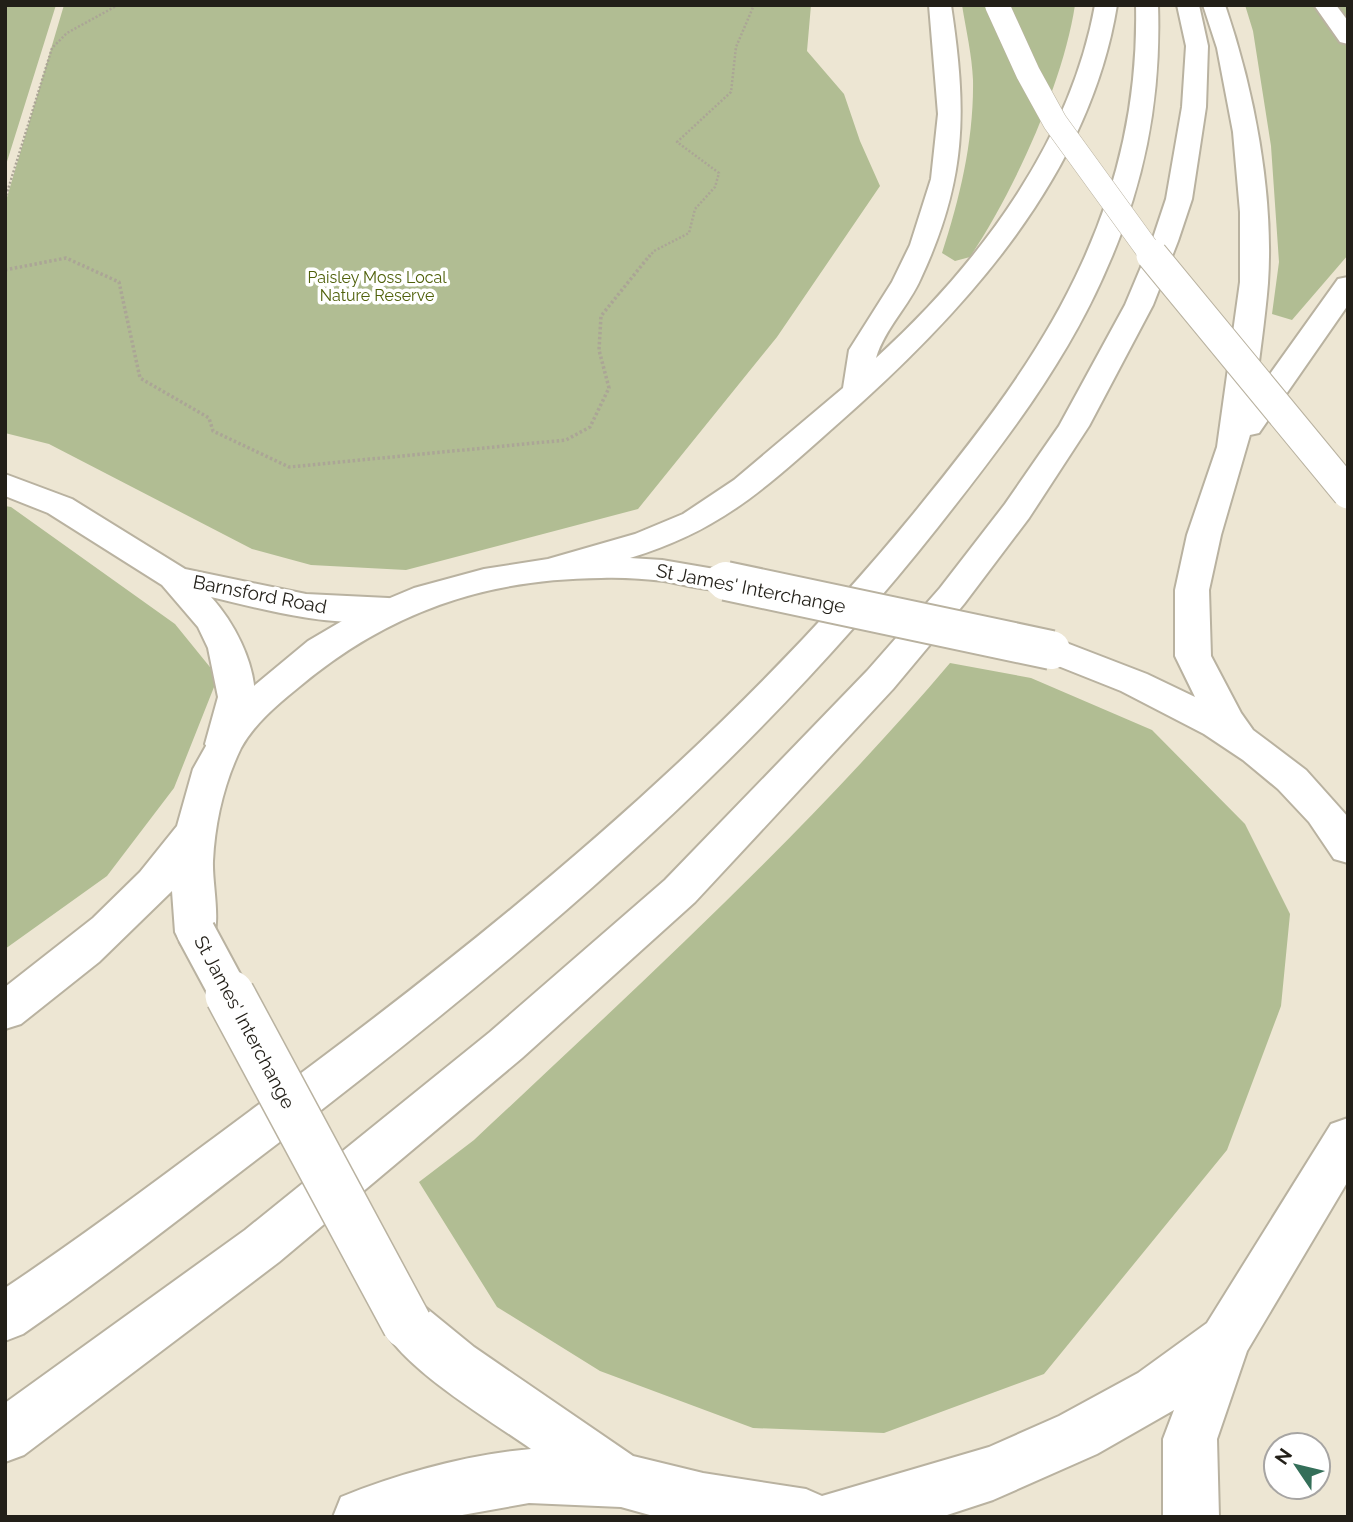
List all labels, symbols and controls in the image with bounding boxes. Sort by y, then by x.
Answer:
park label: Paisley Moss Local Nature Reserve [307,268,447,305]
street label: St James' Interchange [654,559,848,617]
street label: Barnsford Road [191,570,329,618]
street label: St James' Interchange [190,932,300,1112]
north arrow [1262,1431,1332,1501]
text: N [1270,1444,1296,1468]

